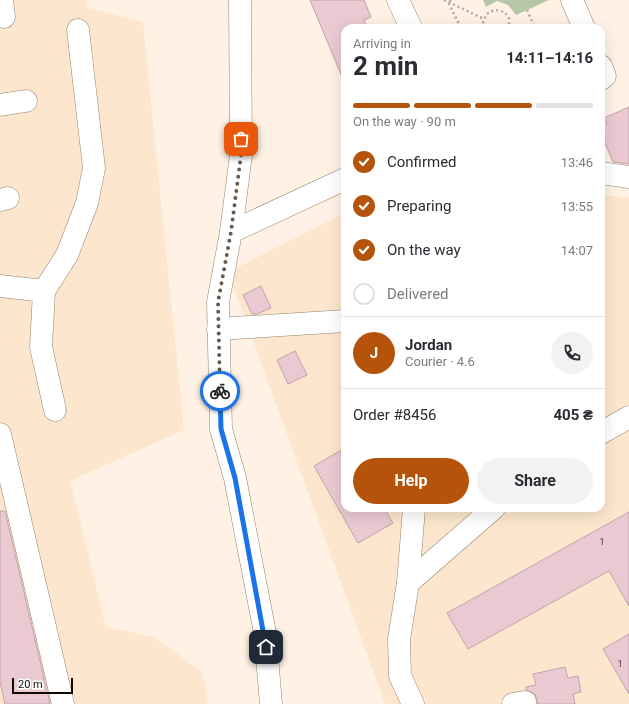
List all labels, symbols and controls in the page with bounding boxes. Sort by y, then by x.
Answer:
text: Arriving in [353,36,411,51]
text: 14:11–14:16 [506,49,593,67]
text: 2 min [353,51,418,81]
text: On the way · 90 m [353,114,456,129]
pin [224,122,258,156]
icon: bag [230,128,252,150]
icon: check [353,151,375,173]
text: Confirmed [387,153,457,171]
text: 13:46 [561,155,593,170]
icon: check [353,195,375,217]
text: Preparing [387,197,451,215]
text: 13:55 [561,199,593,214]
icon: check [353,239,375,261]
text: On the way [387,241,461,259]
text: 14:07 [561,243,593,258]
text: Delivered [387,285,449,303]
button: phone [551,332,593,374]
text: Jordan [405,336,452,354]
text: J [370,344,378,362]
text: Courier · 4.6 [405,354,475,369]
courier [200,371,240,411]
icon: bike [209,380,231,402]
text: Order #8456 [353,406,436,424]
text: 405 ₴ [553,406,593,424]
button: Help [353,458,469,504]
button: Share [477,458,593,504]
house number: 1 [599,537,605,547]
pin [249,630,283,664]
icon: home [255,636,277,658]
house number: 1 [617,659,623,669]
scale bar [12,676,73,695]
text: 20 m [18,678,43,691]

